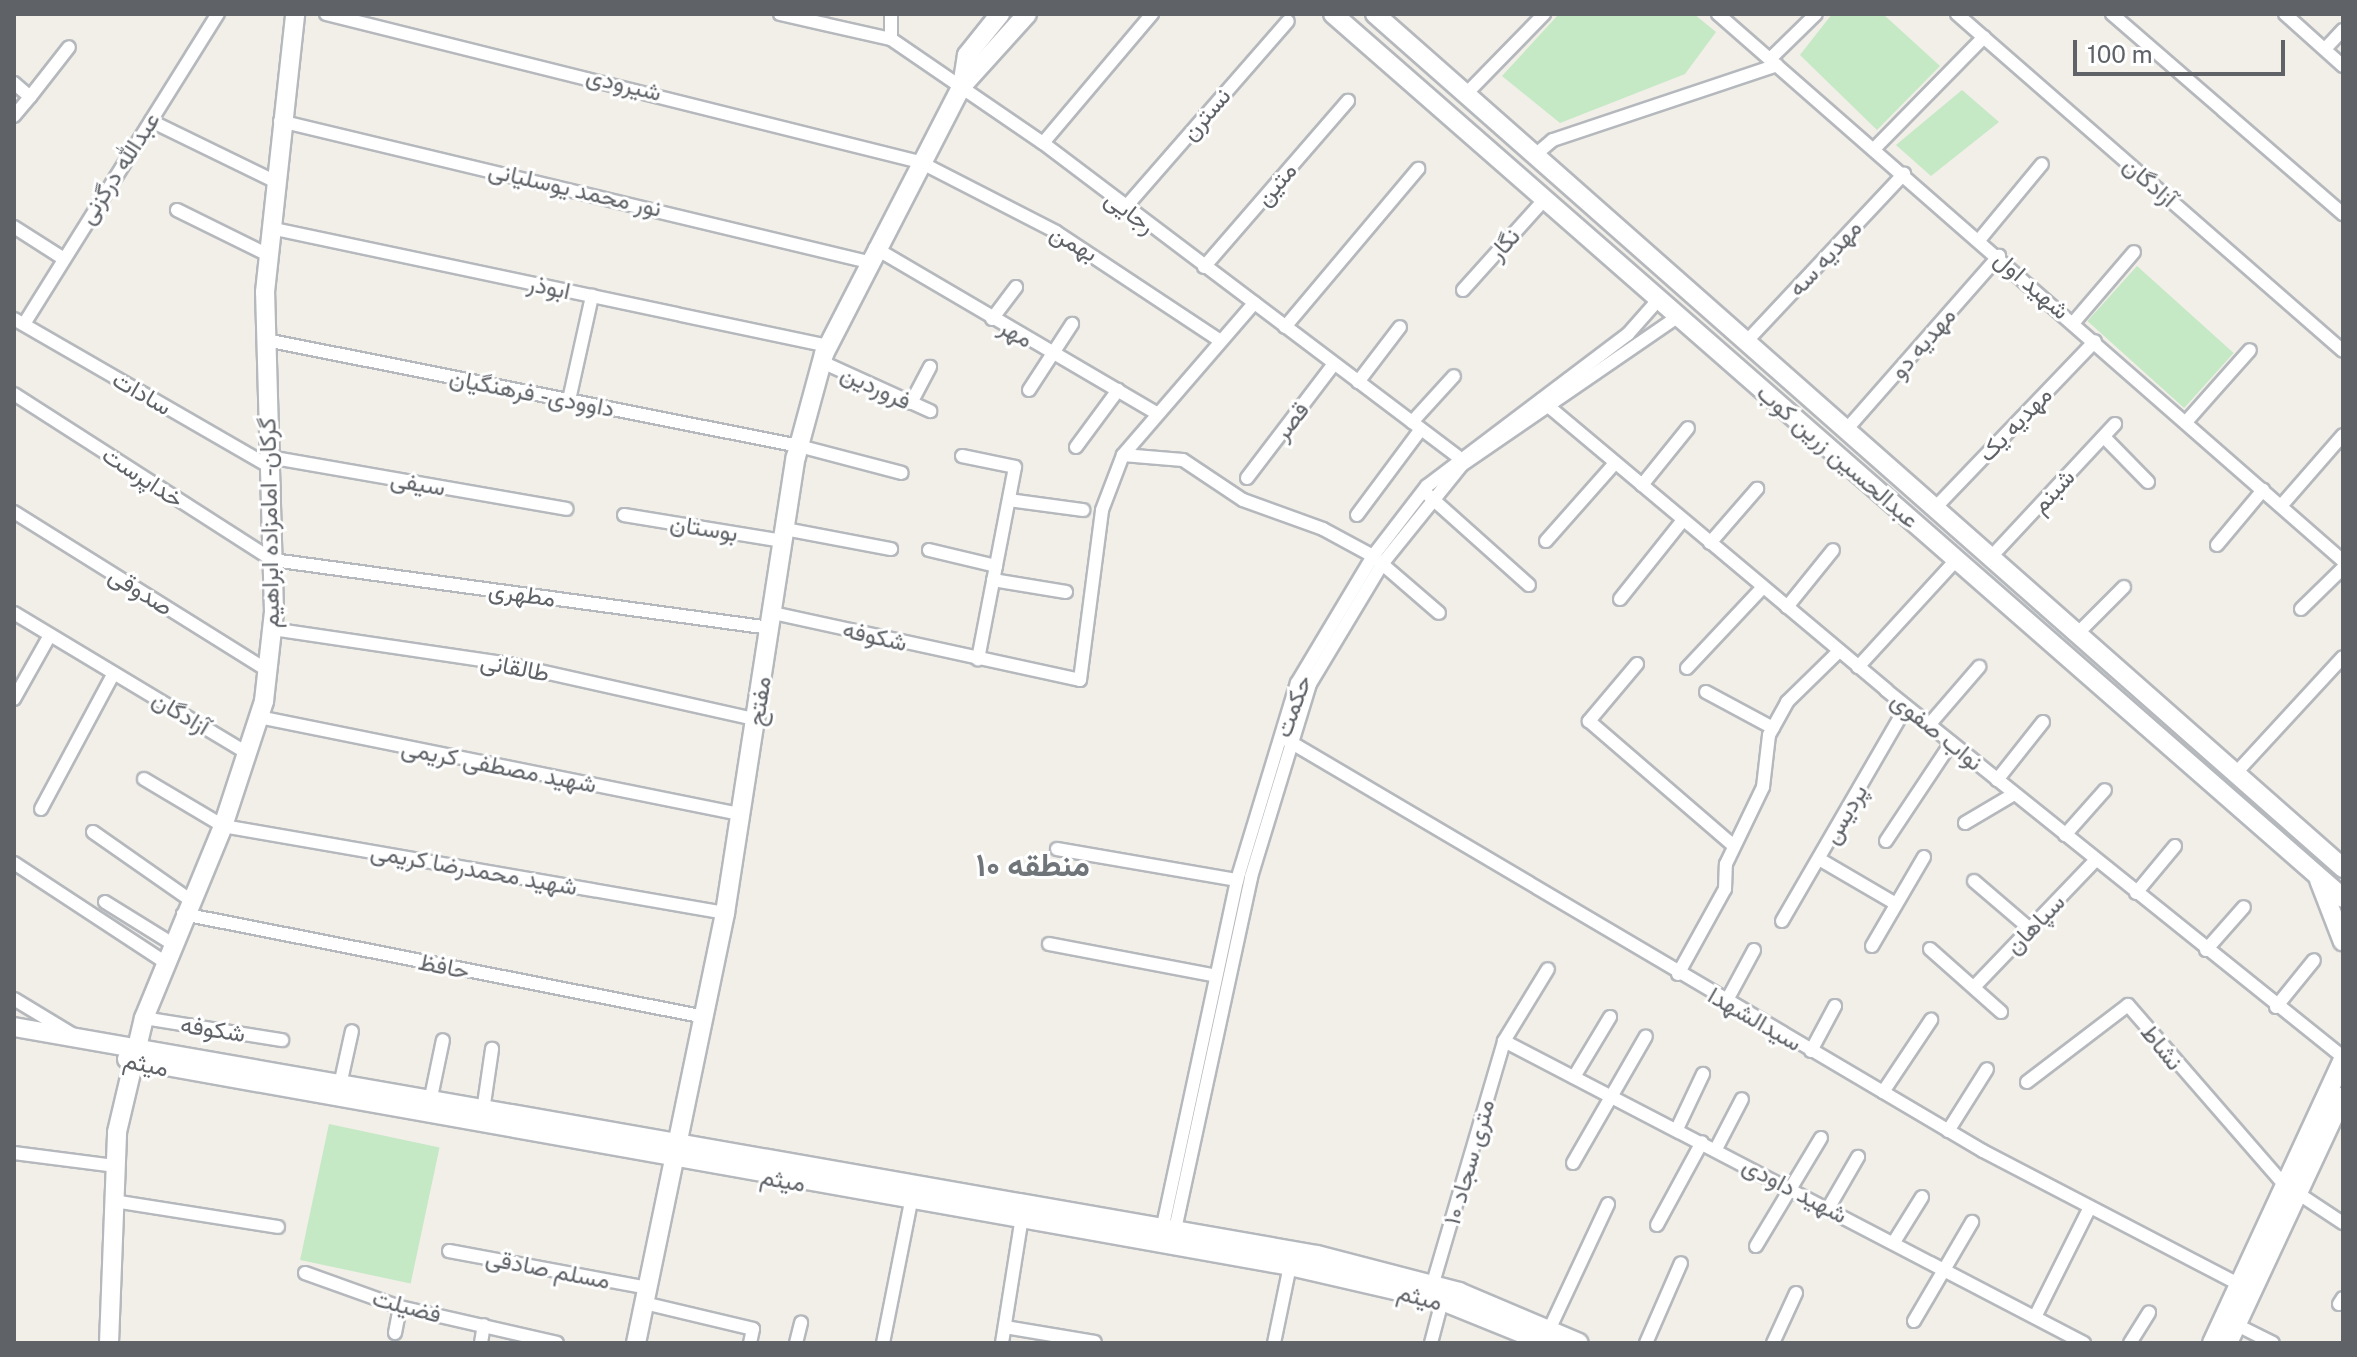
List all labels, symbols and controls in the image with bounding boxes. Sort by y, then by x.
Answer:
scale bar [2077,24,2289,74]
text: 100 m [2087,40,2153,68]
street label: شیرودی [583,61,665,107]
street label: نسترن [1175,82,1237,146]
street label: عبدالله درگزنی [72,107,166,229]
street label: آزادگان [2117,151,2183,213]
street label: نور محمد یوسلیانی [486,155,664,223]
street label: متین [1249,156,1303,212]
street label: رجایی [1099,184,1161,240]
street label: مهدیه سه [1782,214,1868,302]
street label: بهمن [1045,218,1103,268]
street label: نگار [1482,222,1526,266]
street label: شهید اول [1989,245,2075,325]
street label: ابوذر [525,268,573,306]
street label: مهدیه دو [1884,301,1962,385]
street label: مهر [994,312,1038,354]
street label: فروردین [836,358,916,416]
street label: داوودی - فرهنگیان [444,362,620,424]
street label: سادات [107,365,177,421]
street label: عبدالحسین زرین کوب [1751,378,1925,534]
street label: مهدیه یک [1972,380,2058,468]
street label: قصر [1267,396,1315,446]
street label: گرکان - امامزاده ابراهیم [253,414,285,632]
street label: خداپرست [97,440,189,514]
street label: شبنم [2025,463,2081,519]
street label: سیفی [388,464,448,502]
street label: بوستان [668,508,740,548]
street label: صدوقی [104,560,178,622]
street label: مطهری [487,575,557,613]
street label: شکوفه [840,615,910,657]
street label: طالقانی [478,646,552,688]
street label: حکمت [1268,671,1318,741]
street label: مفتح [741,674,777,728]
street label: آزادگان [147,685,215,741]
street label: نواب صفوی [1885,685,1989,777]
street label: شهید مصطفی کریمی [399,733,599,799]
street label: پردیس [1816,779,1874,849]
street label: شهید محمدرضا کریمی [368,837,580,901]
district label: منطقه ۱۰ [976,846,1090,884]
street label: سپاهان [1999,888,2071,960]
street label: حافظ [416,947,472,985]
street label: سیدالشهدا [1703,981,1807,1057]
street label: شکوفه [179,1010,247,1048]
street label: نشاط [2135,1018,2189,1076]
street label: میثم [121,1045,171,1083]
street label: ۱۰ متری سجاد [1437,1096,1501,1228]
street label: شهید داودی [1738,1150,1852,1230]
street label: میثم [758,1162,808,1198]
street label: مسلم صادقی [483,1243,613,1295]
street label: میثم [1394,1277,1446,1317]
street label: فضیلت [369,1283,445,1329]

